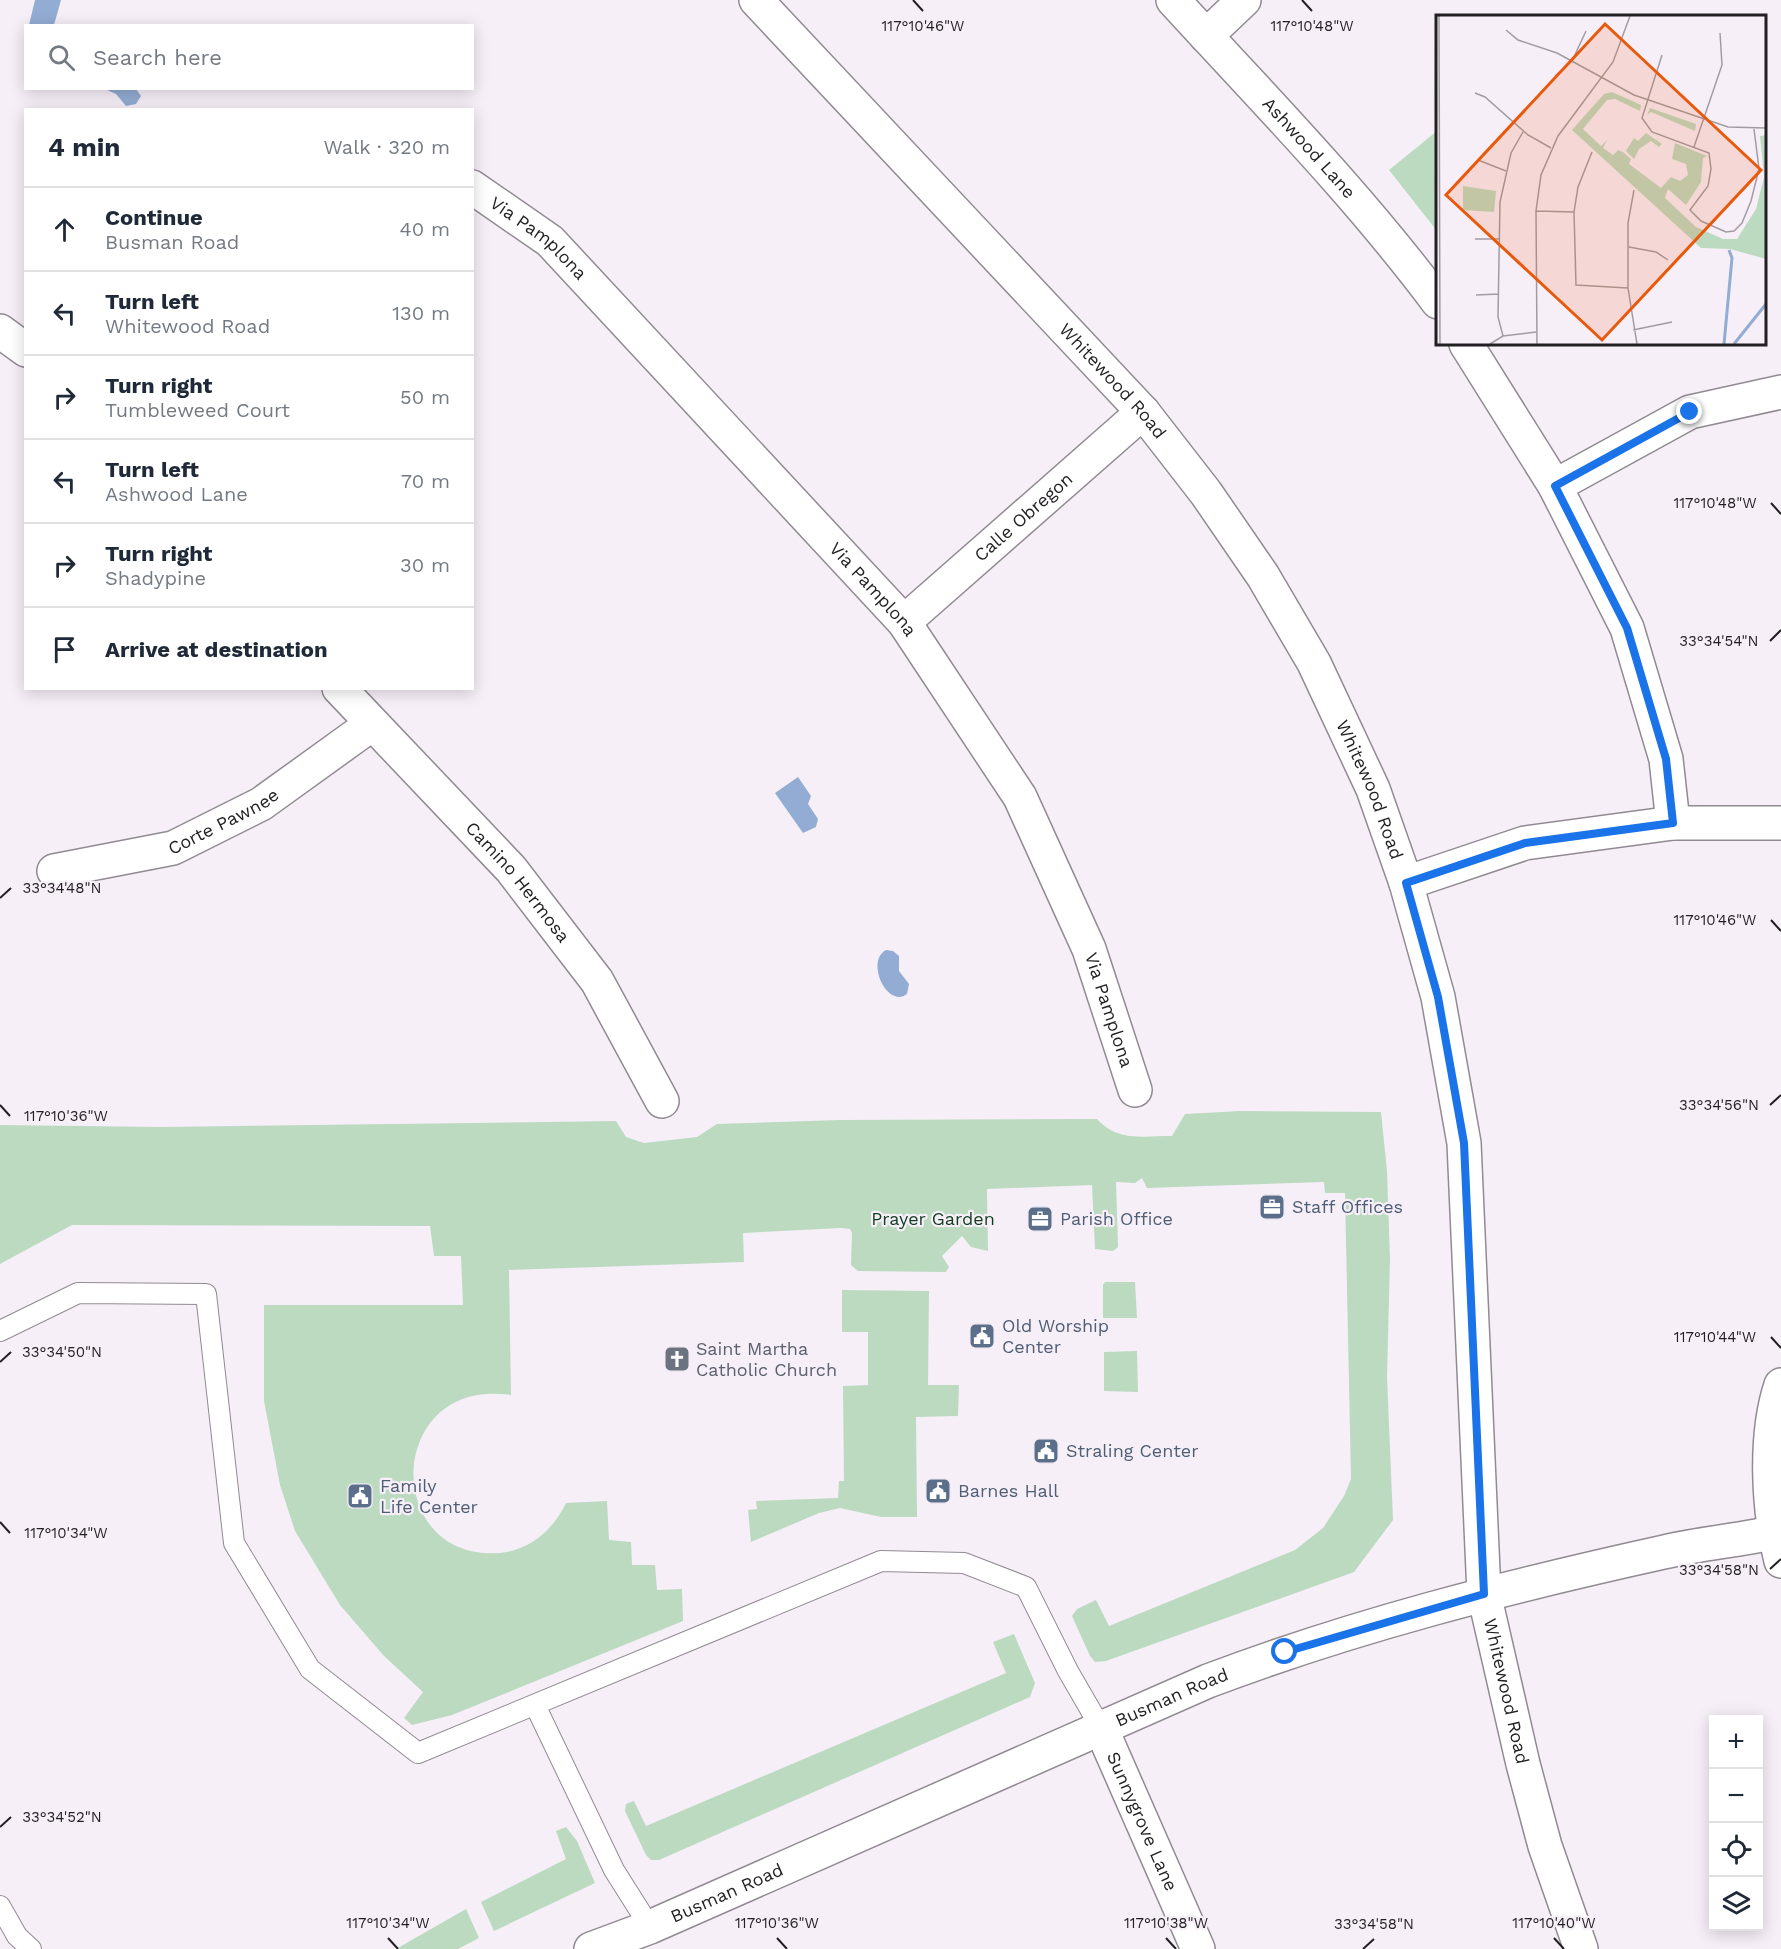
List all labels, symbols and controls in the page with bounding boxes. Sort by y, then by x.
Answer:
inset map [1436,15,1766,345]
text: 117°10'46"W [881,17,965,35]
text: 117°10'48"W [1270,17,1354,35]
search box [24,24,474,90]
icon: search [45,41,78,74]
text: Search here [93,45,222,70]
street label: Ashwood Lane [1259,93,1360,202]
text: 4 min [48,132,120,162]
text: Walk · 320 m [323,135,450,159]
street label: Via Pamplona [486,192,591,284]
text: Continue [105,205,203,230]
icon: ahead [48,213,81,246]
text: 40 m [399,217,450,241]
text: Busman Road [105,230,239,254]
text: Turn left [105,289,199,314]
icon: left [48,297,81,330]
text: 130 m [392,301,450,325]
text: Whitewood Road [105,314,270,338]
street label: Whitewood Road [1055,319,1171,443]
text: Turn right [105,373,212,398]
icon: right [48,381,81,414]
text: 50 m [400,385,450,409]
text: Tumbleweed Court [105,398,290,422]
route end [1676,398,1702,424]
text: Turn left [105,457,199,482]
icon: left [48,465,81,498]
street label: Calle Obregon [970,468,1077,565]
text: 70 m [401,469,450,493]
text: Ashwood Lane [105,482,248,506]
text: 117°10'48"W [1673,494,1757,512]
street label: Via Pamplona [825,538,921,640]
text: Turn right [105,541,212,566]
icon: right [48,549,81,582]
text: 30 m [400,553,450,577]
text: Shadypine [105,566,206,590]
text: 33°34'54"N [1679,632,1759,650]
icon: arrive [48,633,81,666]
text: Arrive at destination [105,637,328,662]
street label: Whitewood Road [1332,716,1408,862]
street label: Corte Pawnee [164,784,283,859]
street label: Camino Hermosa [462,817,574,946]
text: 33°34'48"N [22,879,102,897]
text: 117°10'46"W [1673,911,1757,929]
street label: Via Pamplona [1081,950,1138,1070]
text: 33°34'56"N [1679,1096,1759,1114]
text: 117°10'36"W [24,1107,108,1125]
office icon: Staff Offices [1257,1192,1287,1222]
place label: Staff Offices [1292,1196,1403,1217]
office icon: Parish Office [1025,1204,1055,1234]
park label: Prayer Garden [871,1208,995,1229]
place label: Parish Office [1060,1208,1173,1229]
place label: Old Worship Center [1002,1315,1109,1357]
public building icon: Old Worship Center [967,1321,997,1351]
text: 117°10'44"W [1674,1328,1756,1346]
place label: Saint Martha Catholic Church [696,1338,837,1380]
text: 33°34'50"N [22,1343,102,1361]
church icon: Saint Martha Catholic Church [662,1344,692,1374]
public building icon: Straling Center [1031,1436,1061,1466]
place label: Straling Center [1066,1440,1199,1461]
place label: Family Life Center [380,1475,478,1517]
public building icon: Barnes Hall [923,1476,953,1506]
place label: Barnes Hall [958,1480,1059,1501]
public building icon: Family Life Center [345,1481,375,1511]
text: 117°10'34"W [24,1524,108,1542]
text: 33°34'58"N [1679,1561,1759,1579]
street label: Whitewood Road [1480,1616,1534,1766]
route start [1271,1638,1297,1664]
street label: Busman Road [1112,1663,1231,1731]
map controls [1709,1715,1763,1931]
button: + [1709,1715,1763,1769]
street label: Sunnygrove Lane [1103,1748,1182,1894]
button: − [1709,1769,1763,1823]
text: 33°34'52"N [22,1808,102,1826]
button: locate [1709,1823,1763,1877]
street label: Busman Road [667,1859,786,1927]
button: layers [1709,1877,1763,1931]
text: 117°10'34"W [346,1914,430,1932]
text: 117°10'36"W [735,1914,819,1932]
text: 117°10'38"W [1124,1914,1208,1932]
text: 117°10'40"W [1512,1914,1596,1932]
text: 33°34'58"N [1334,1915,1414,1933]

